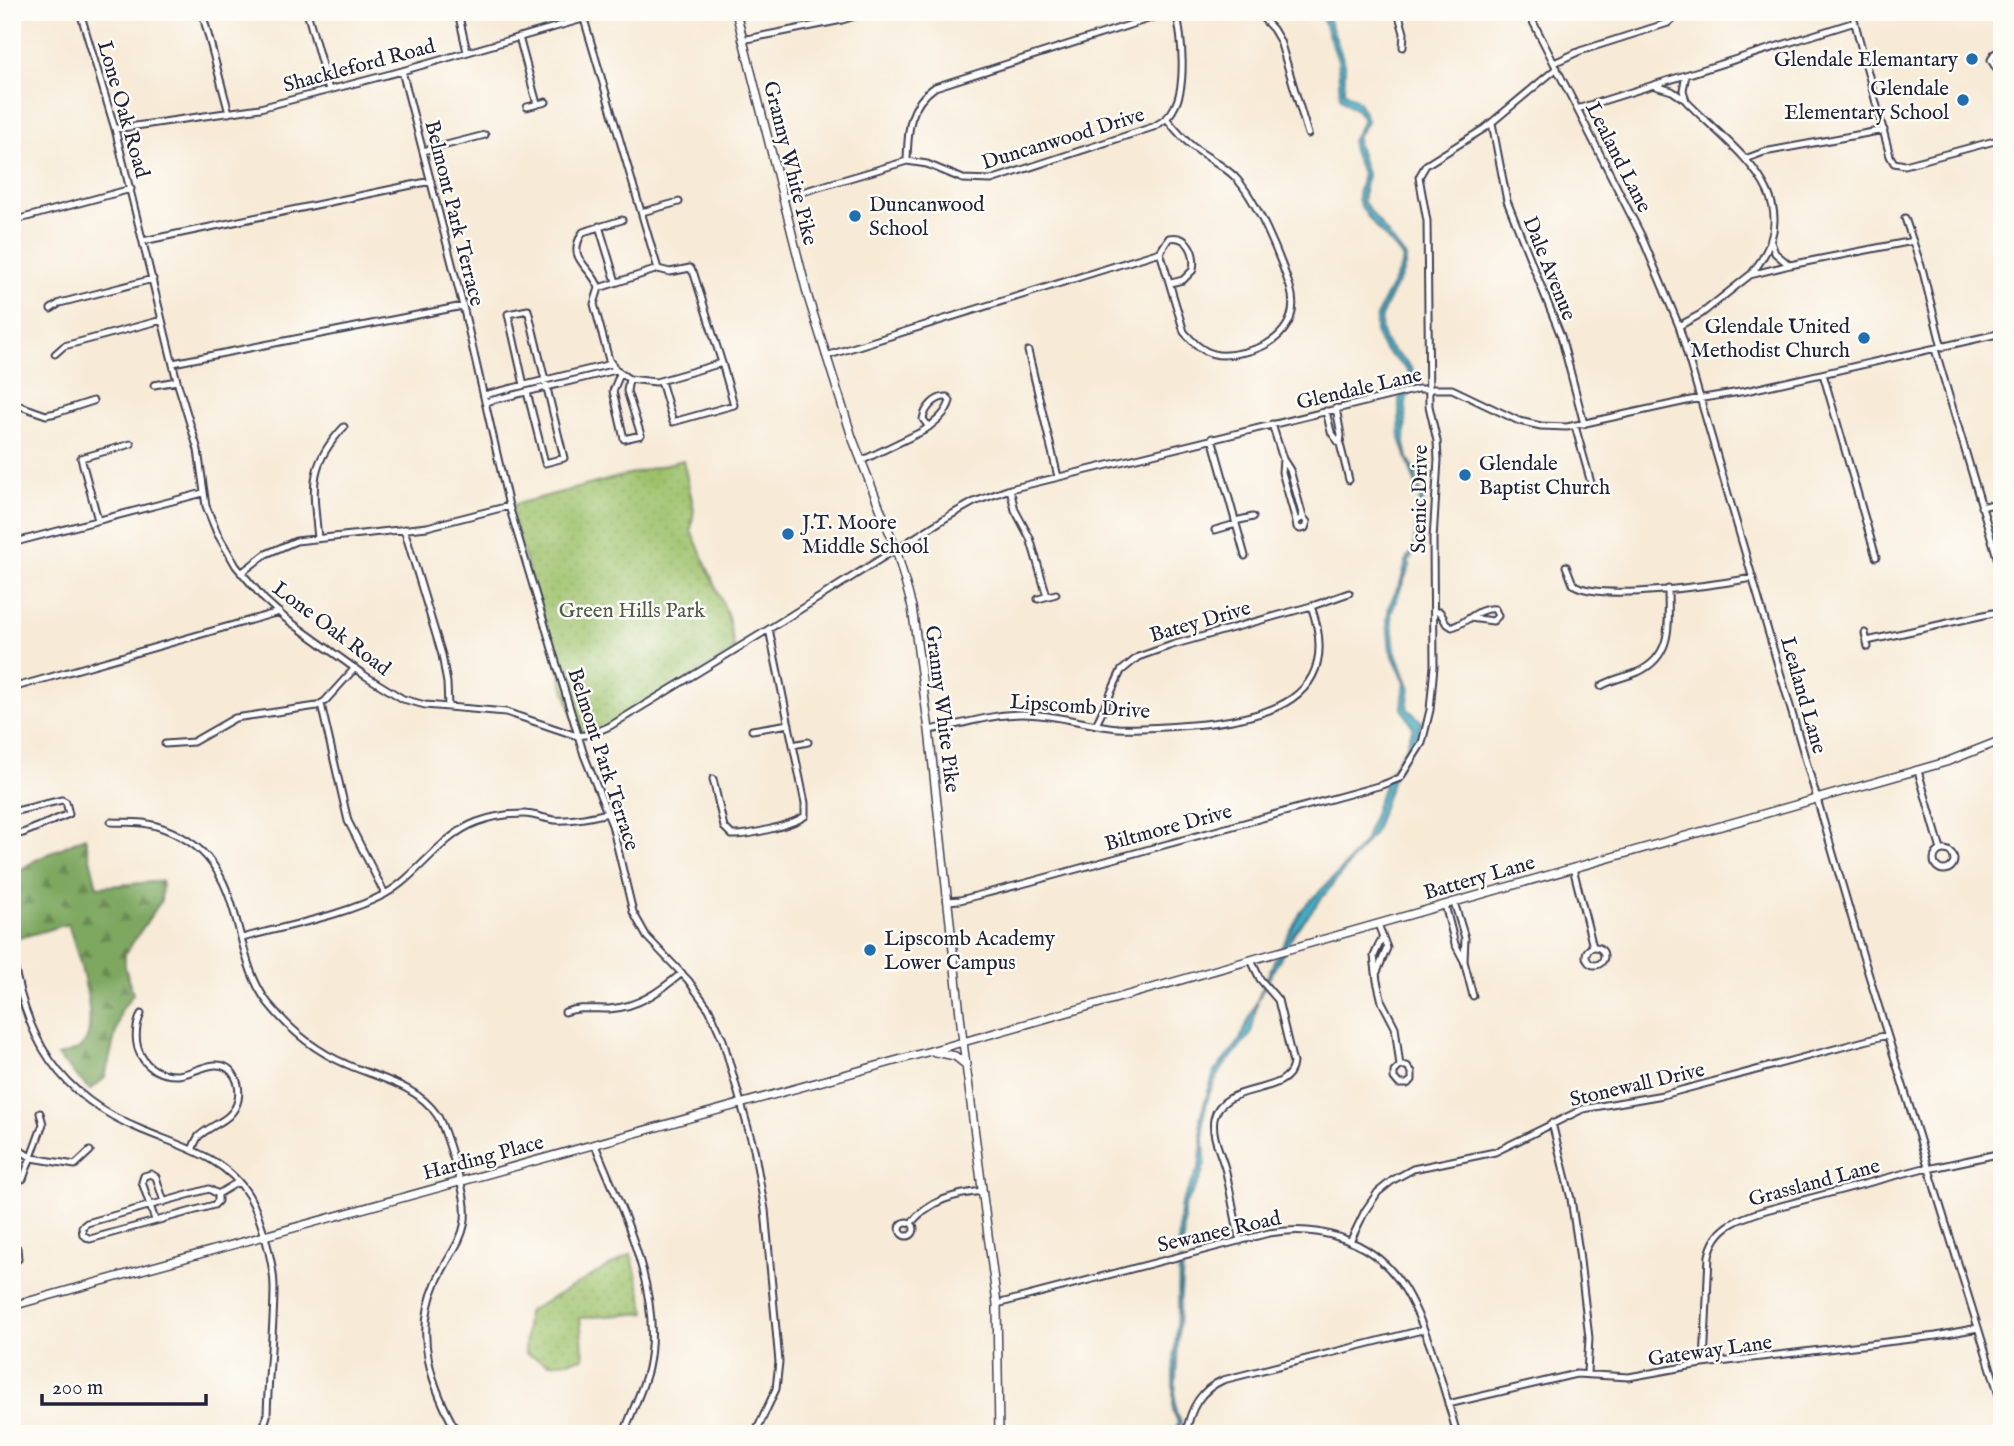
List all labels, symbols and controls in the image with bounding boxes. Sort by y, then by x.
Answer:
street label: Shackleford Road [280,33,439,100]
street label: Lone Oak Road [90,38,155,182]
place label: Glendale Elemantary [1774,47,1959,74]
marker: Glendale Elemantary [1964,51,1980,67]
place label: Glendale Elementary School [1784,76,1949,127]
street label: Granny White Pike [756,78,823,249]
marker: Glendale Elementary School [1955,92,1971,108]
street label: Lealand Lane [1578,98,1657,218]
street label: Duncanwood Drive [979,102,1149,177]
street label: Belmont Park Terrace [417,118,490,309]
place label: Duncanwood School [869,192,985,243]
marker: Duncanwood School [847,208,863,224]
street label: Dale Avenue [1515,213,1582,325]
place label: Glendale United Methodist Church [1690,314,1851,365]
marker: Glendale United Methodist Church [1856,330,1872,346]
street label: Glendale Lane [1294,362,1425,417]
street label: Scenic Drive [1406,444,1435,554]
place label: Glendale Baptist Church [1479,451,1610,502]
marker: Glendale Baptist Church [1457,467,1473,483]
place label: J.T. Moore Middle School [800,510,929,561]
marker: J.T. Moore Middle School [780,526,796,542]
street label: Lone Oak Road [266,576,396,683]
street label: Batey Drive [1147,595,1254,650]
park label: Green Hills Park [559,598,706,625]
street label: Granny White Pike [918,624,965,795]
street label: Lealand Lane [1773,634,1832,757]
street label: Belmont Park Terrace [560,665,645,855]
street label: Lipscomb Drive [1009,689,1151,726]
street label: Biltmore Drive [1102,798,1235,858]
street label: Battery Lane [1421,850,1538,907]
place label: Lipscomb Academy Lower Campus [884,926,1056,977]
marker: Lipscomb Academy Lower Campus [862,942,878,958]
street label: Stonewall Drive [1567,1057,1708,1114]
street label: Harding Place [420,1129,547,1188]
street label: Grassland Lane [1746,1153,1883,1214]
street label: Sewanee Road [1155,1205,1284,1260]
street label: Gateway Lane [1646,1329,1774,1374]
scale bar [42,1362,206,1406]
text: 200 m [52,1375,103,1402]

